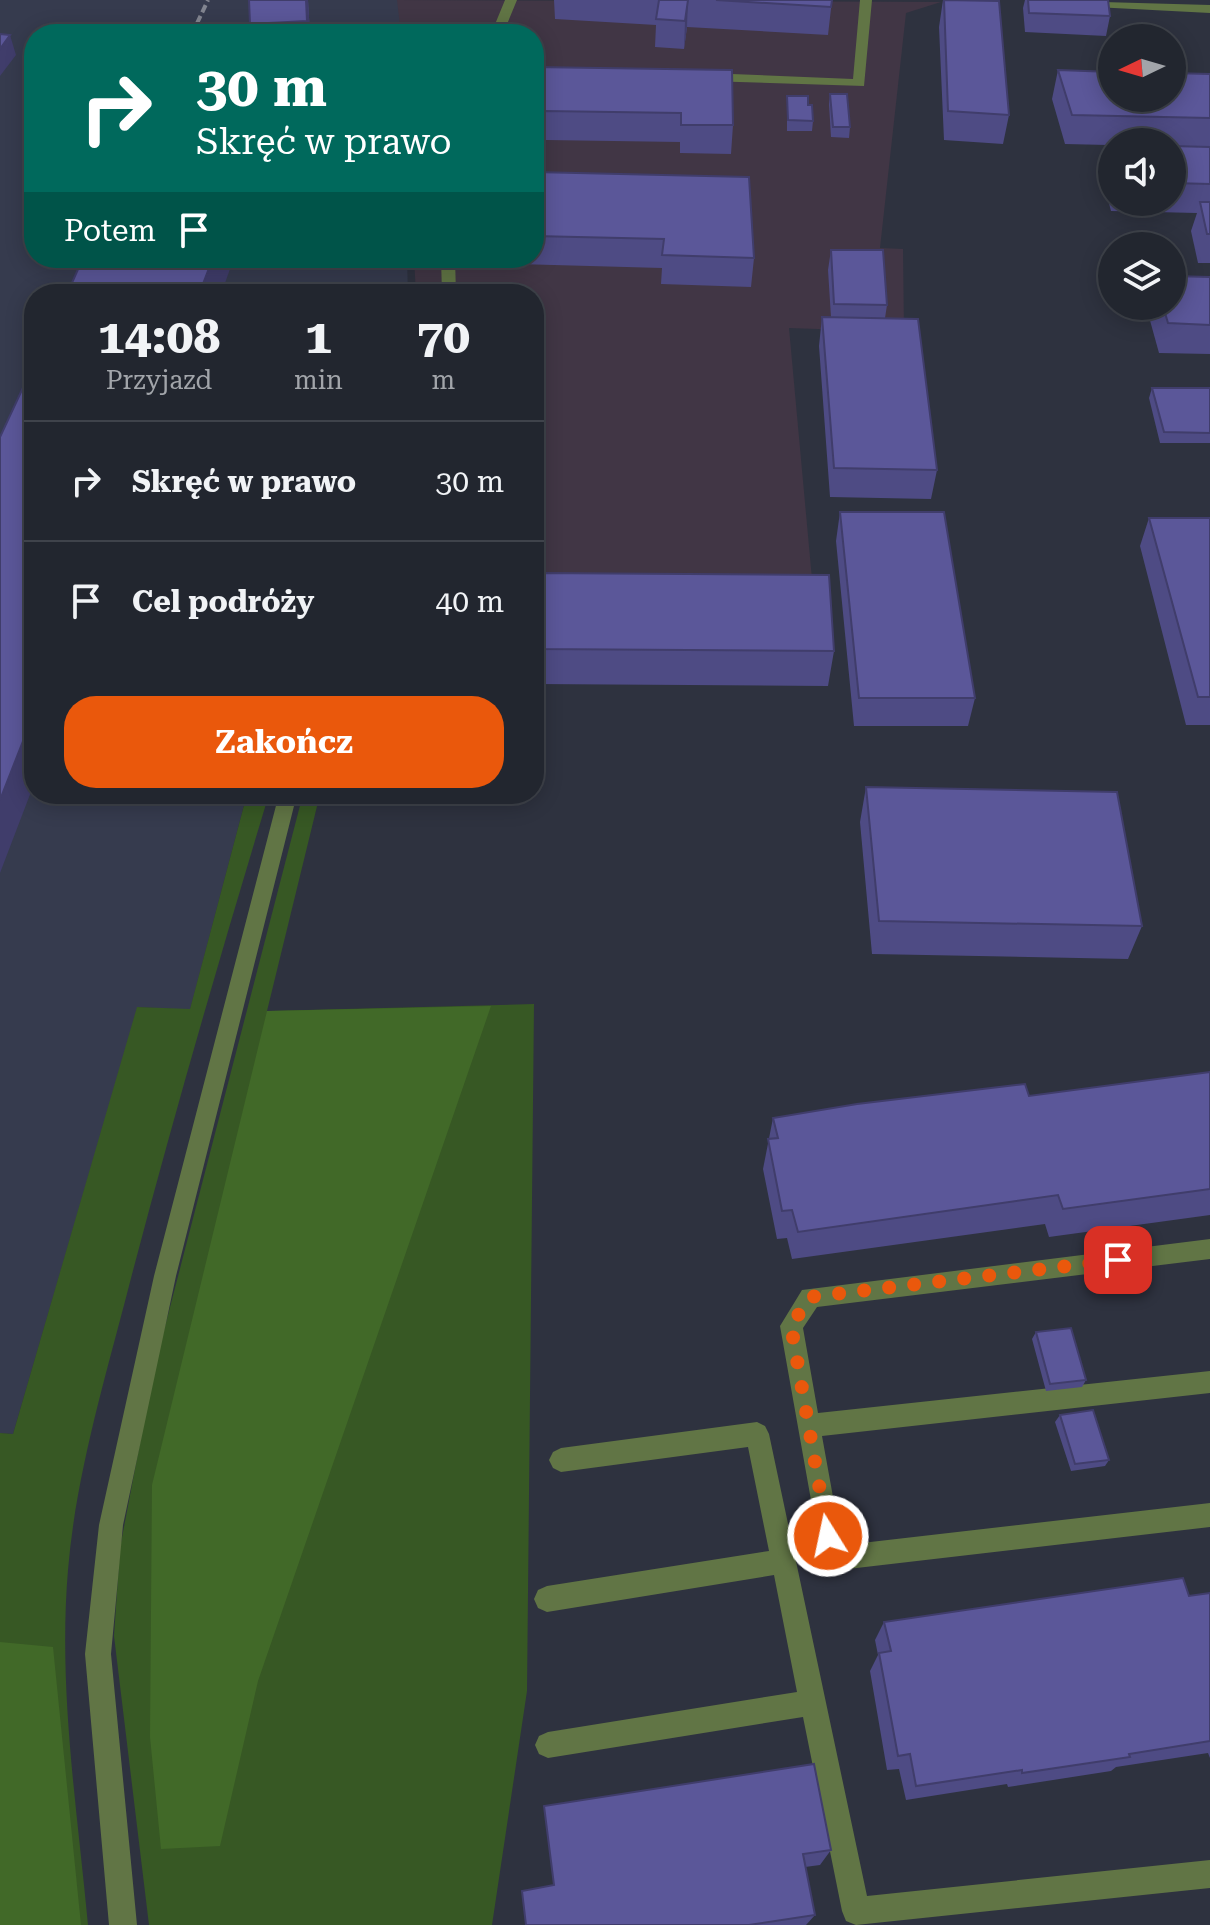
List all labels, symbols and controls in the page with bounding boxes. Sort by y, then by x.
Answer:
north arrow [1098,24,1186,112]
map controls [1098,24,1186,320]
text: 30 m [196,54,327,120]
icon: right [64,56,168,160]
text: Skręć w prawo [196,121,452,163]
button: sound [1098,128,1186,216]
icon: arrive [172,208,216,252]
text: Potem [64,213,156,248]
button: layers [1098,232,1186,320]
text: 14:08 [98,309,220,365]
text: 1 [305,309,332,365]
text: 70 [416,309,470,365]
text: Przyjazd [106,365,212,395]
text: min [294,365,343,395]
text: m [432,365,455,395]
icon: right [64,459,108,503]
text: Skręć w prawo [132,464,356,499]
text: 30 m [435,464,504,499]
icon: arrive [64,579,108,623]
text: Cel podróży [132,584,314,619]
text: 40 m [435,584,504,619]
button: Zakończ [64,696,504,788]
pin [1084,1226,1152,1294]
icon: arrive [1096,1238,1140,1282]
position arrow [786,1494,870,1578]

